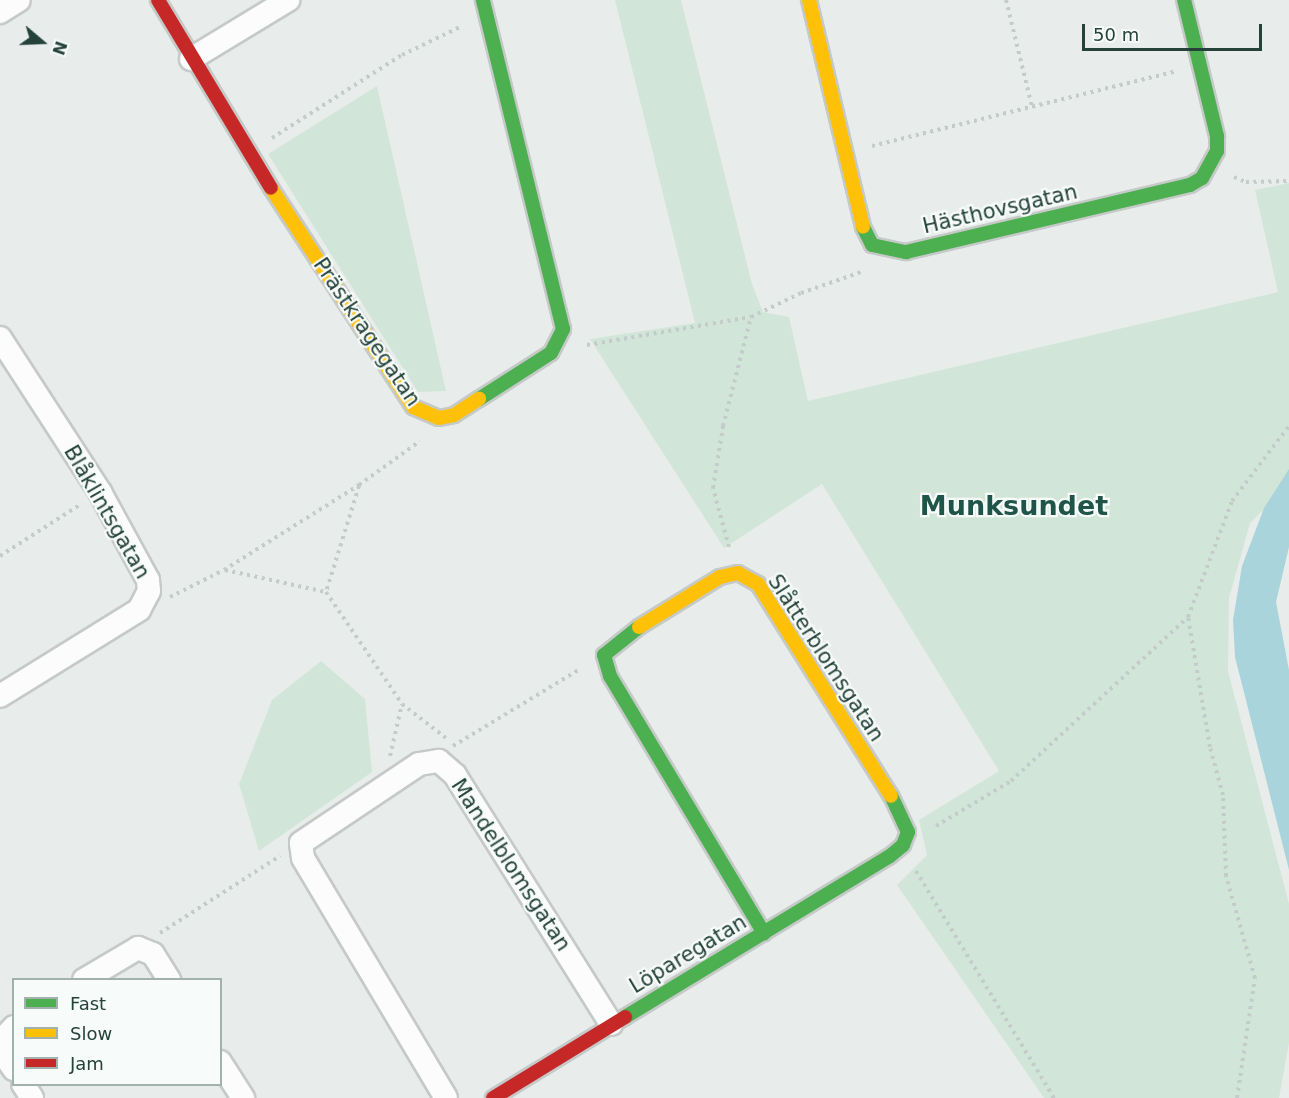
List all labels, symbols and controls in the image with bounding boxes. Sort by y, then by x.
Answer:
north arrow [12,12,72,72]
scale bar [1085,12,1265,50]
text: 50 m [1093,24,1139,45]
text: N [48,39,71,57]
street label: Hästhovsgatan [920,179,1080,239]
street label: Prästkragegatan [308,253,426,411]
street label: Blåklintsgatan [59,441,155,583]
district label: Munksundet [920,490,1108,522]
street label: Slåtterblomsgatan [763,570,889,746]
street label: Mandelblomsgatan [446,774,576,956]
street label: Löparegatan [625,909,751,999]
legend [12,978,222,1086]
text: Fast [70,993,106,1014]
text: Slow [70,1023,112,1044]
text: Jam [70,1053,104,1074]

